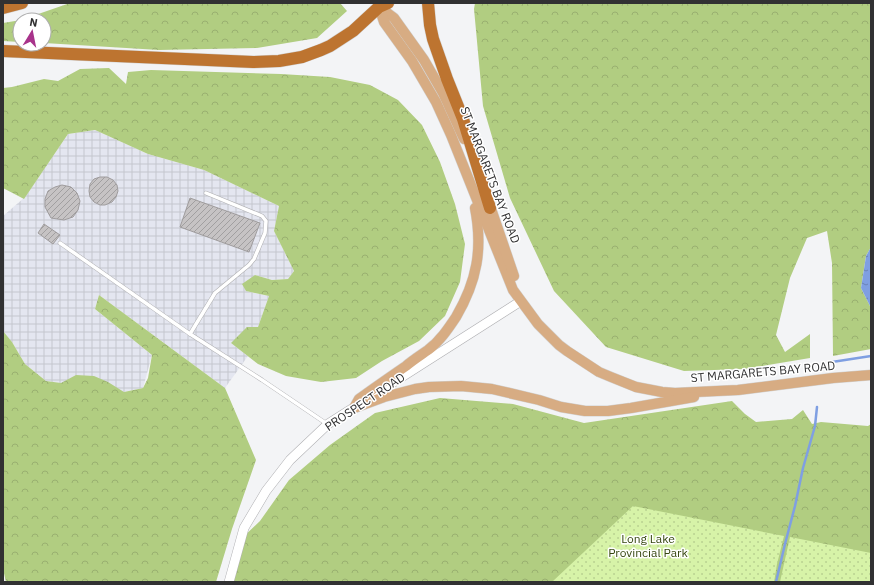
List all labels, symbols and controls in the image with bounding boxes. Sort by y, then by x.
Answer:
north arrow [12,12,52,52]
text: N [29,15,39,30]
street label: ST MARGARETS BAY ROAD [457,104,523,245]
street label: ST MARGARETS BAY ROAD [690,358,836,385]
street label: PROSPECT ROAD [322,369,408,434]
park label: Long Lake Provincial Park [608,531,689,560]

